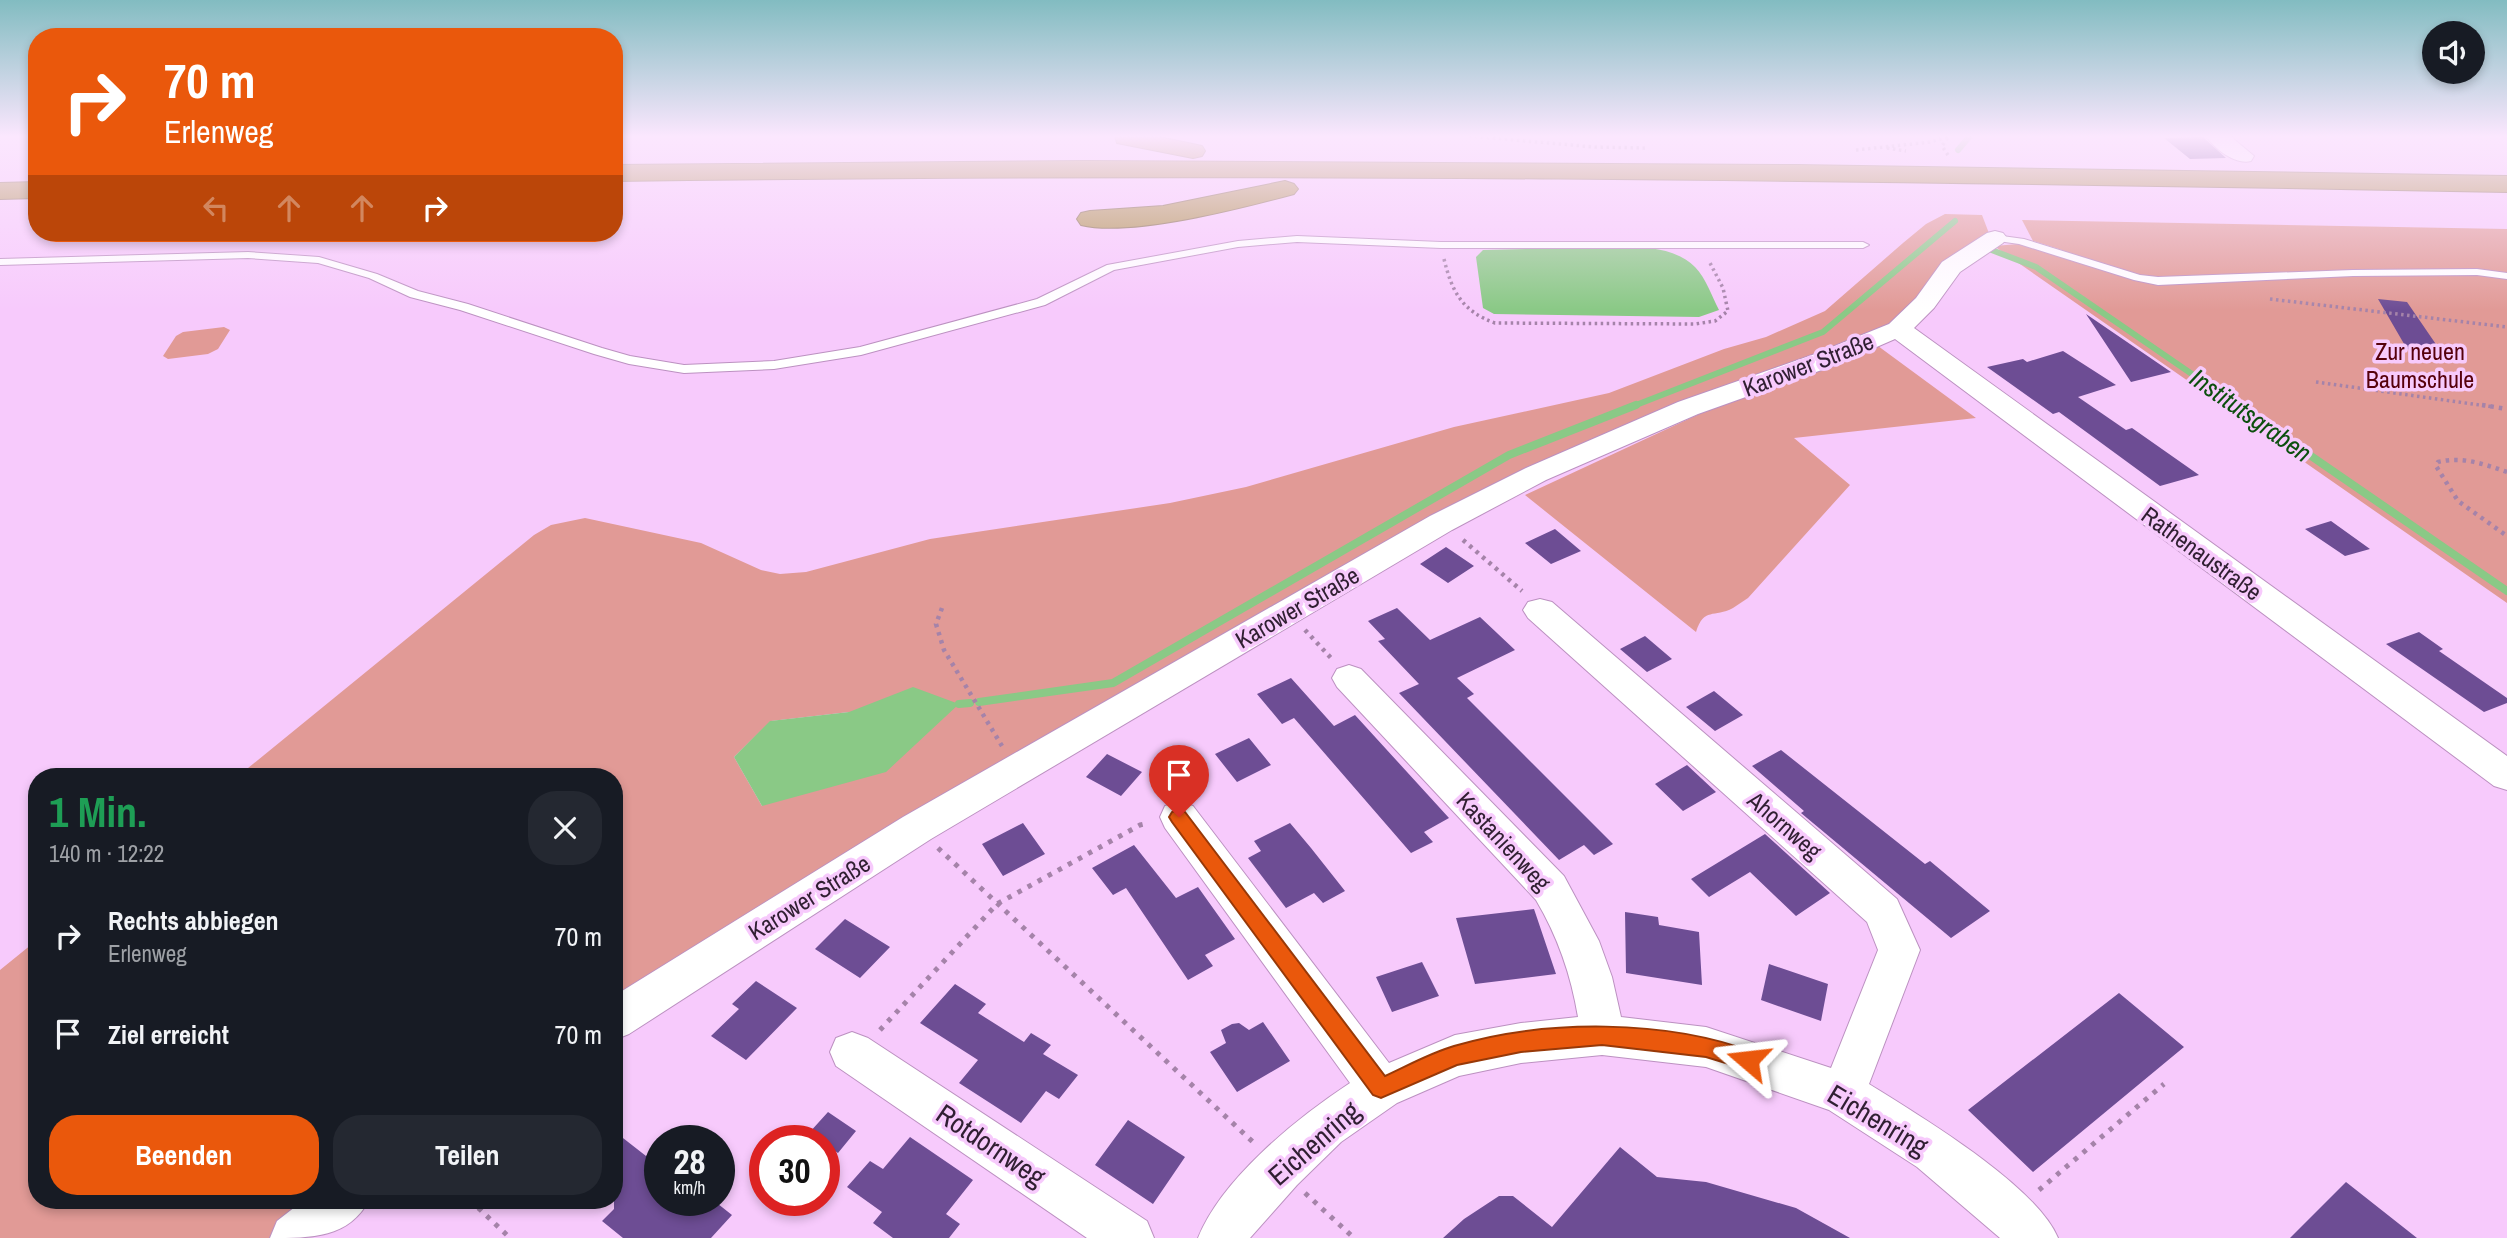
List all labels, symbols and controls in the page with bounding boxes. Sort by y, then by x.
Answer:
map controls [2422,21,2485,84]
button: sound [2422,21,2485,84]
text: 70 m [164,47,256,113]
icon: right [49,56,140,147]
text: Erlenweg [164,110,273,153]
icon: left [197,189,235,227]
icon: ahead [270,189,308,227]
icon: ahead [343,189,381,227]
icon: right [416,189,454,227]
street label: Karower Straße [1738,324,1878,404]
park label: Zur neuen Baumschule [2366,335,2474,395]
water label: Institutsgraben [2183,360,2319,470]
street label: Rathenaustraße [2136,499,2268,607]
street label: Karower Straße [1229,559,1365,655]
pin [1149,745,1209,817]
icon: arrive [1160,756,1198,794]
street label: Ahornweg [1740,783,1829,866]
text: 1 Min. [49,784,147,840]
street label: Kastanienweg [1450,784,1558,898]
button: close [528,791,602,865]
text: 140 m · 12:22 [49,838,164,869]
street label: Karower Straße [742,847,876,947]
text: Rechts abbiegen [108,903,279,938]
icon: right [49,917,87,955]
text: 70 m [555,919,602,954]
text: Erlenweg [108,938,187,969]
icon: arrive [49,1015,87,1053]
text: Ziel erreicht [108,1017,229,1052]
text: 70 m [555,1017,602,1052]
position arrow [1711,1023,1785,1097]
street label: Eichenring [1821,1075,1936,1165]
street label: Eichenring [1260,1092,1369,1194]
street label: Rotdornweg [929,1095,1053,1195]
button: Beenden [49,1115,319,1195]
button: Teilen [333,1115,602,1195]
speed limit sign: 30 [749,1125,840,1216]
text: 28 [674,1138,705,1185]
text: km/h [674,1175,706,1200]

